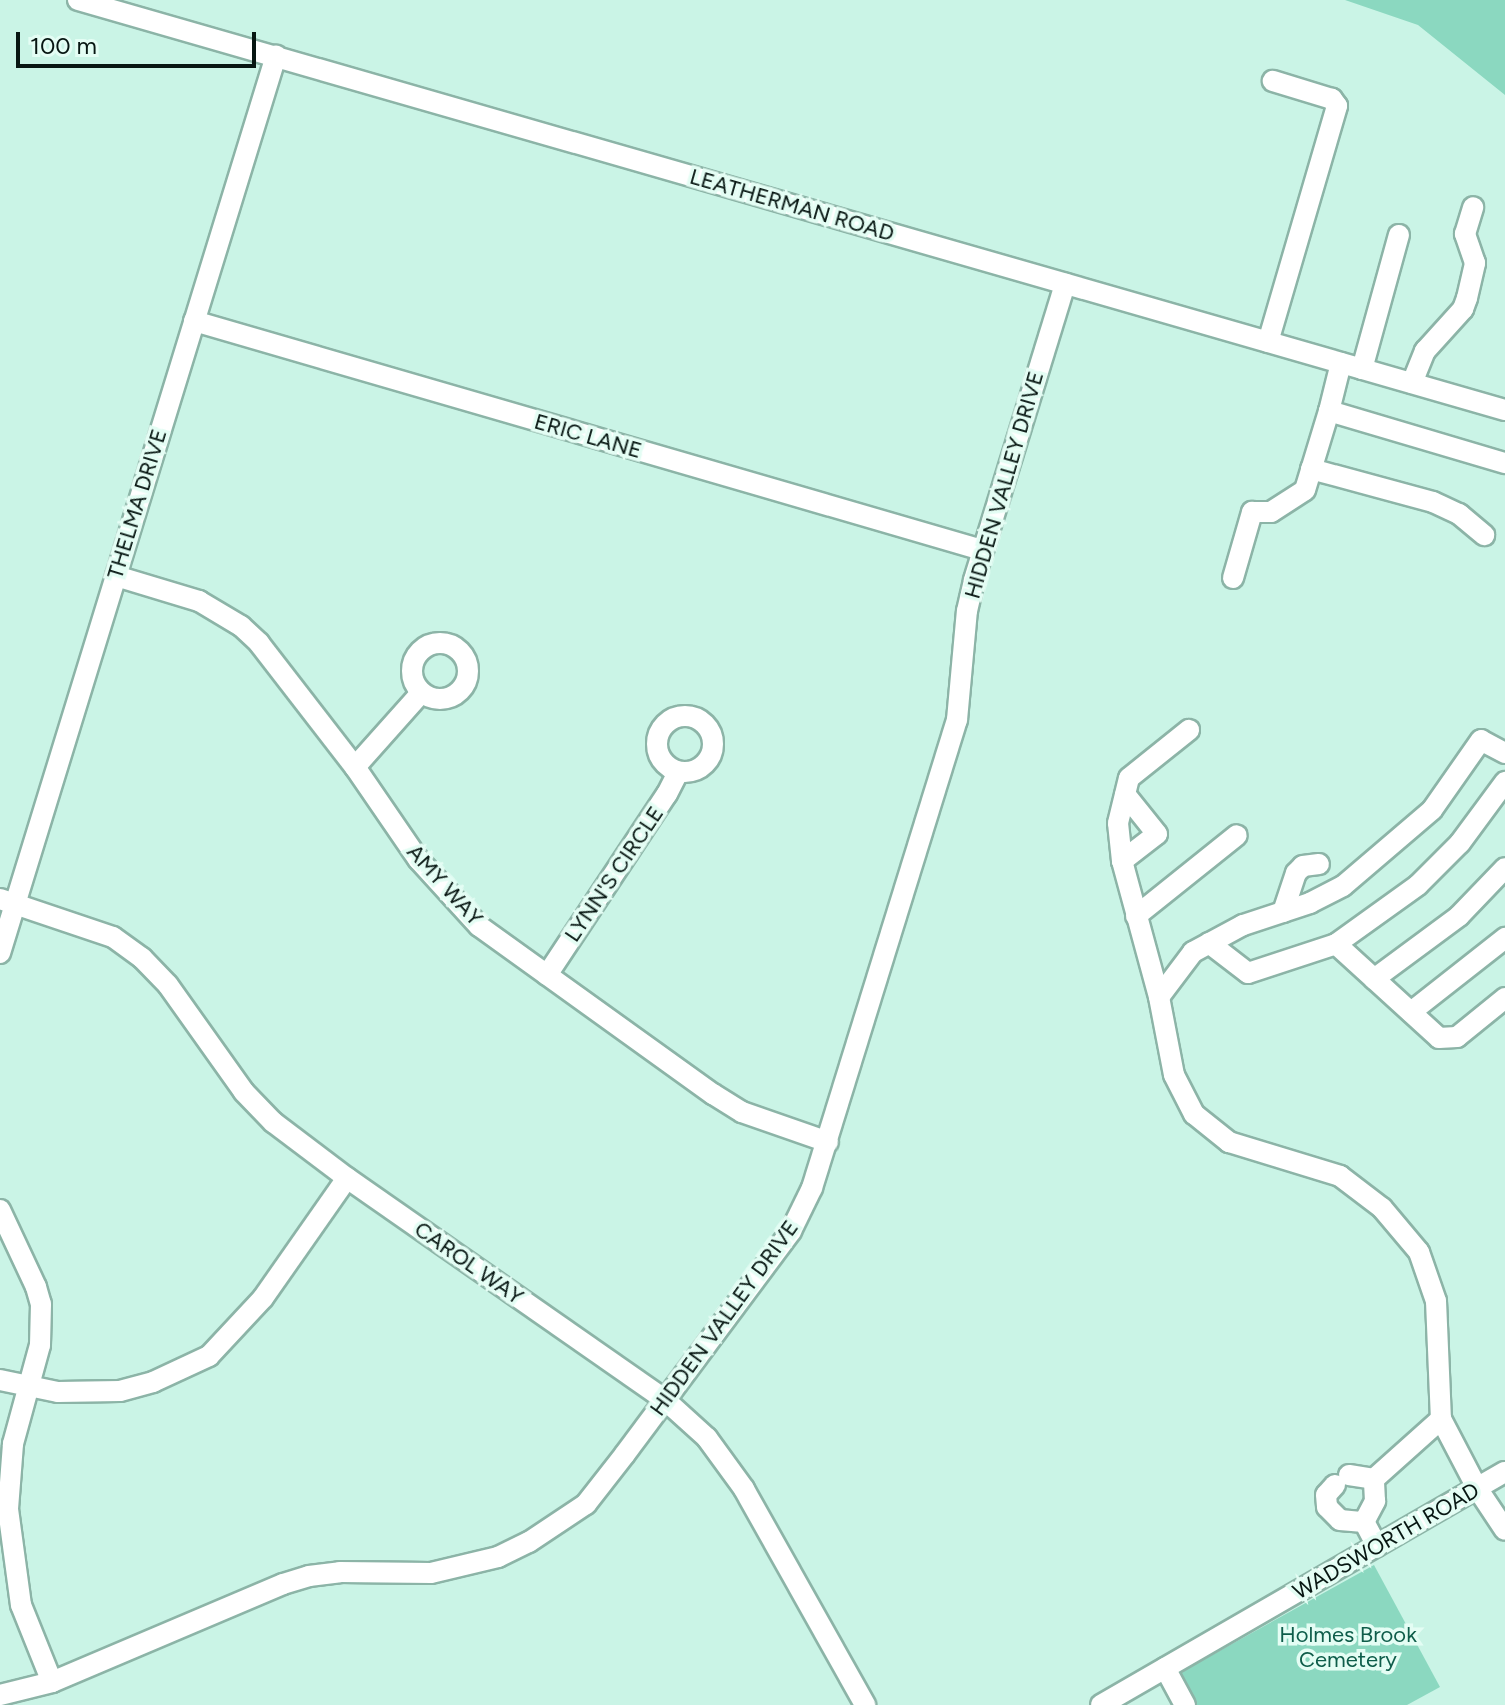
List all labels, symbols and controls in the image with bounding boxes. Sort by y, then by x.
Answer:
scale bar [20,16,260,66]
text: 100 m [30,31,97,60]
street label: LEATHERMAN ROAD [687,163,897,247]
street label: HIDDEN VALLEY DRIVE [959,368,1049,602]
street label: ERIC LANE [531,408,645,464]
street label: THELMA DRIVE [102,426,172,582]
street label: LYNN'S CIRCLE [559,801,669,947]
street label: AMY WAY [402,839,488,931]
street label: HIDDEN VALLEY DRIVE [644,1215,804,1421]
street label: CAROL WAY [409,1216,529,1310]
street label: WADSWORTH ROAD [1288,1477,1484,1605]
park label: Holmes Brook Cemetery [1279,1621,1417,1672]

